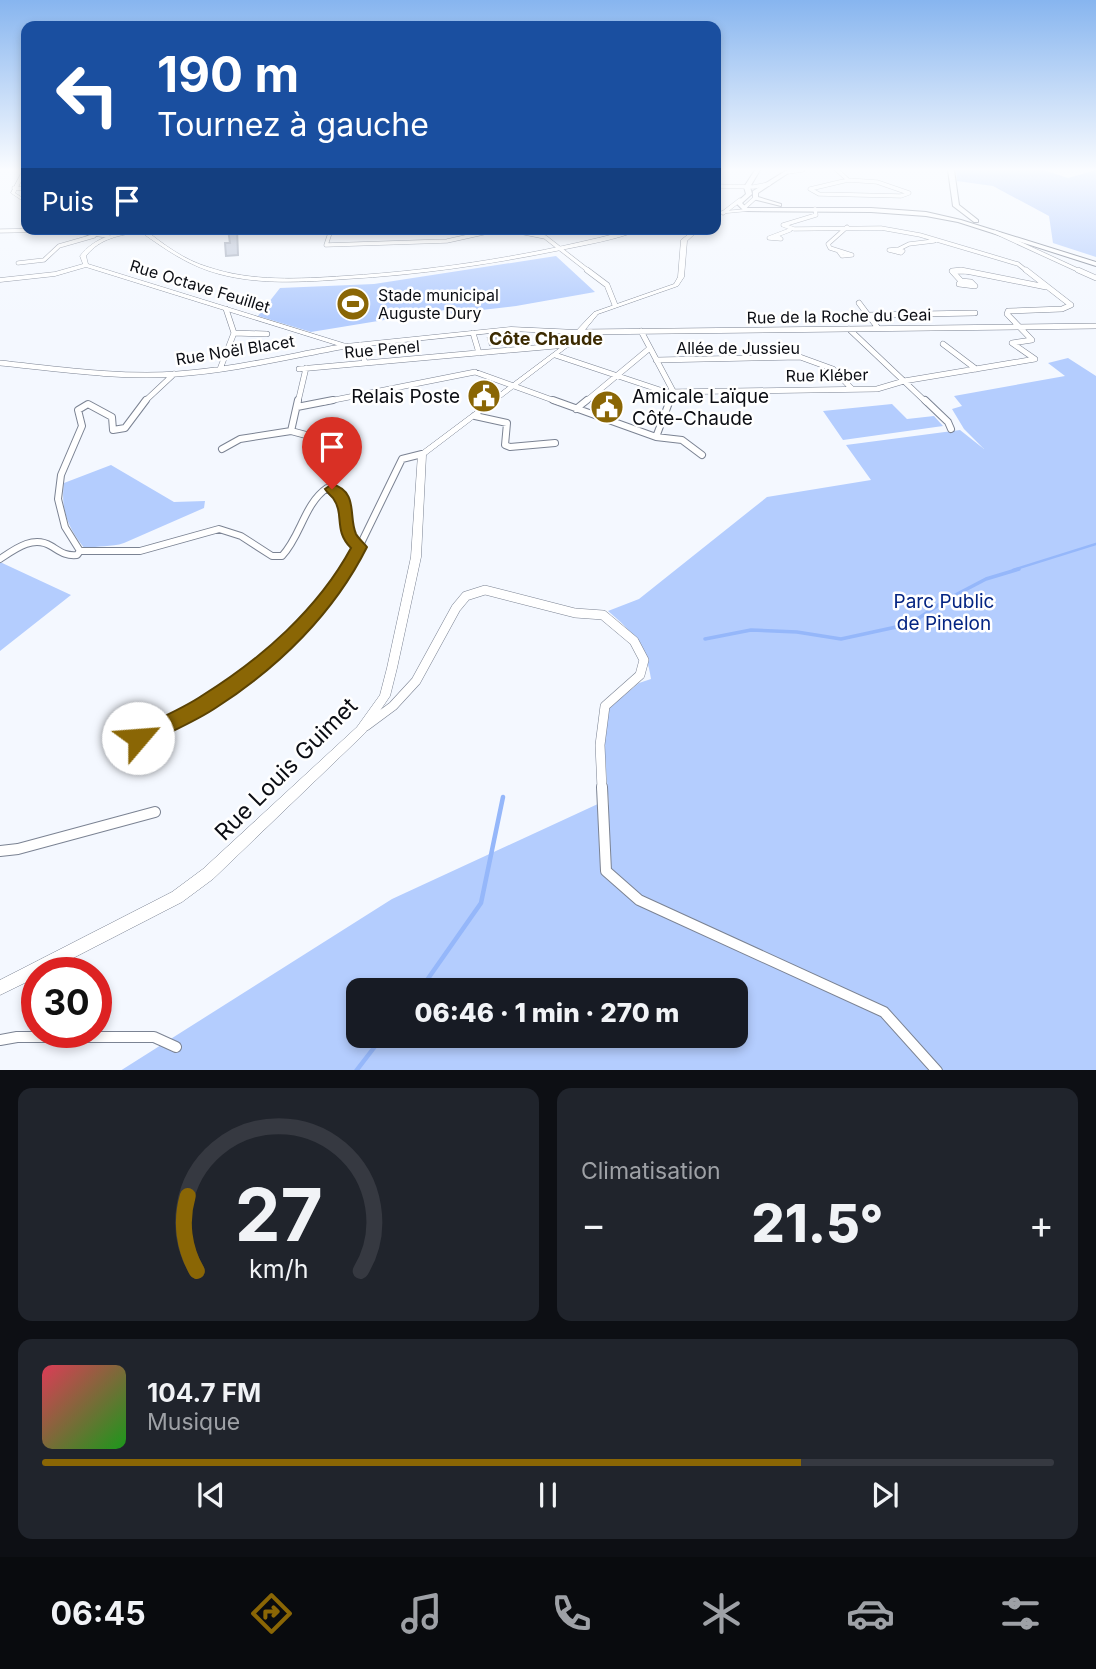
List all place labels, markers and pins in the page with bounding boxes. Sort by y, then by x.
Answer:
sports icon: Stade municipal Auguste Dury [334,285,372,323]
place label: Stade municipal Auguste Dury [378,285,499,323]
public building icon: Relais Poste [465,377,503,415]
place label: Relais Poste [351,385,460,408]
place label: Amicale Laïque Côte-Chaude [632,385,769,430]
public building icon: Amicale Laïque Côte-Chaude [588,388,626,426]
pin [302,417,362,489]

